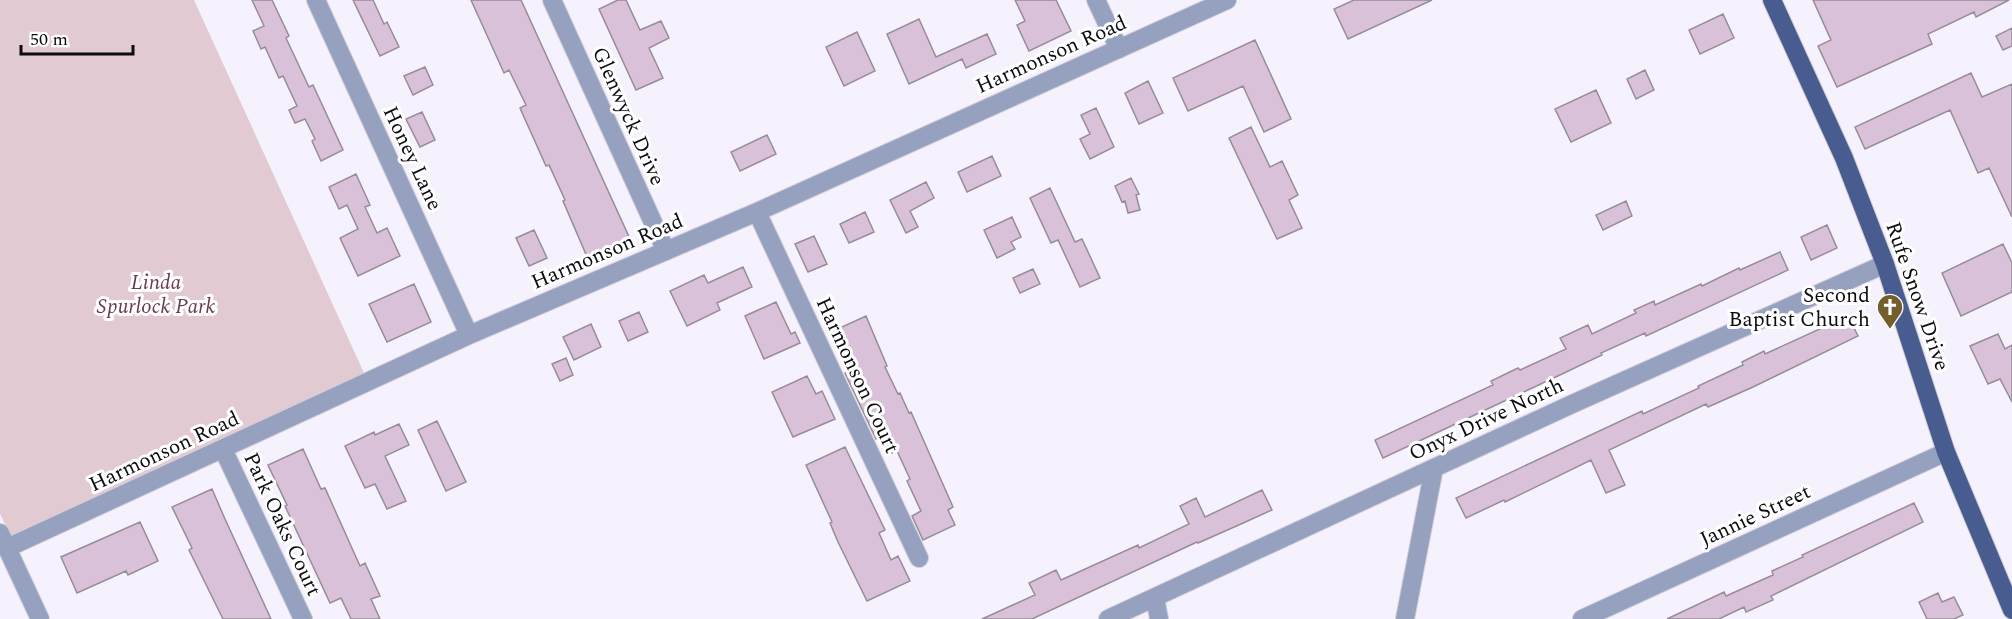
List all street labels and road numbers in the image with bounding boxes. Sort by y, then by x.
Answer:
street label: Harmonson Road [971,7,1132,103]
street label: Glenwyck Drive [583,42,673,191]
street label: Honey Lane [374,101,450,216]
street label: Harmonson Road [526,205,688,298]
street label: Rufe Snow Drive [1877,218,1957,375]
street label: Harmonson Court [807,292,907,459]
street label: Onyx Drive North [1404,370,1569,470]
street label: Harmonson Road [84,403,245,501]
street label: Park Oaks Court [235,447,329,602]
street label: Jannie Street [1695,476,1816,556]

